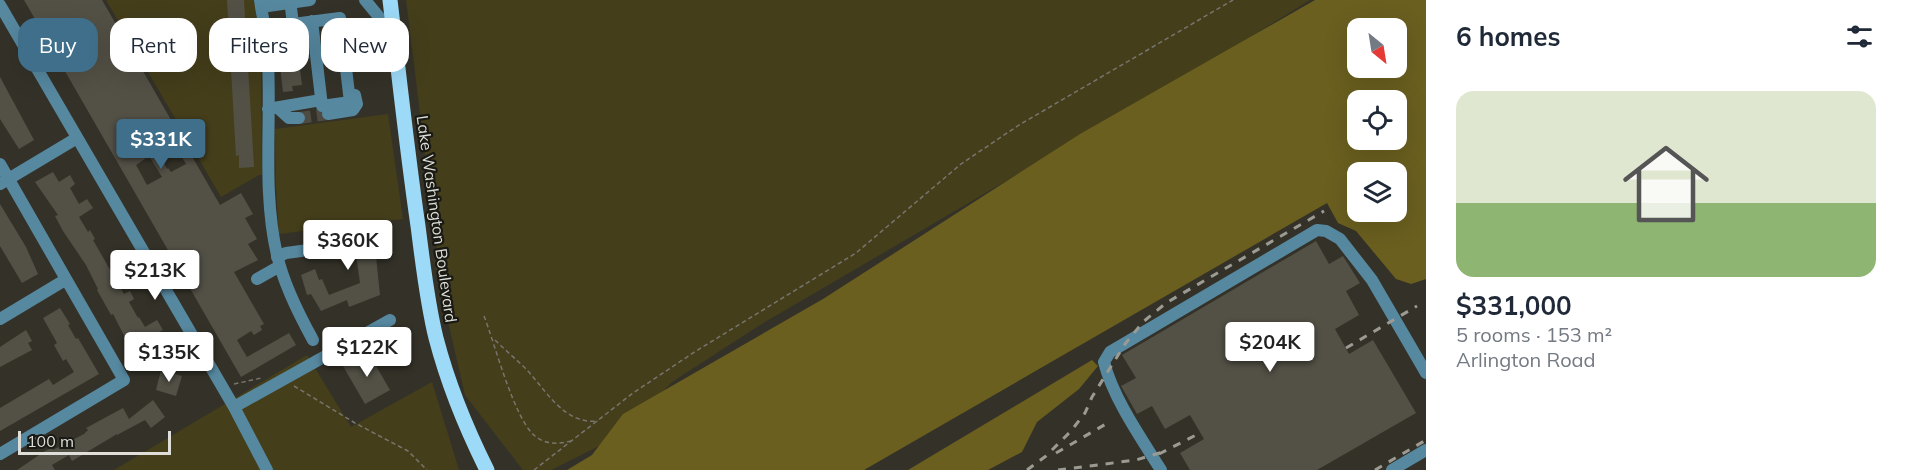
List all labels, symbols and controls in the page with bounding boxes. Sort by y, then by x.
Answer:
chip: Buy [18,18,98,72]
chip: Rent [110,18,197,72]
chip: Filters [209,18,309,72]
chip: New [321,18,409,72]
north arrow [1347,18,1407,78]
map controls [1347,18,1407,222]
text: 6 homes [1456,20,1560,53]
icon: filters [1843,20,1876,53]
button: locate [1347,90,1407,150]
street label: Lake Washington Boulevard [413,114,461,324]
pin: $331K [119,119,203,170]
text: $331K [130,126,192,151]
icon: home [1612,130,1720,238]
button: layers [1347,162,1407,222]
pin: $360K [306,220,390,271]
text: $360K [317,227,379,252]
pin: $213K [113,250,197,301]
text: $213K [124,257,186,282]
text: $331,000 [1456,289,1572,322]
pin: $204K [1228,322,1312,373]
text: 5 rooms · 153 m² [1456,322,1612,347]
pin: $122K [325,327,409,378]
text: $204K [1239,329,1301,354]
pin: $135K [127,332,211,383]
text: $122K [336,334,398,359]
text: $135K [138,339,200,364]
text: Arlington Road [1456,347,1596,372]
scale bar [18,428,171,456]
text: 100 m [27,431,74,451]

